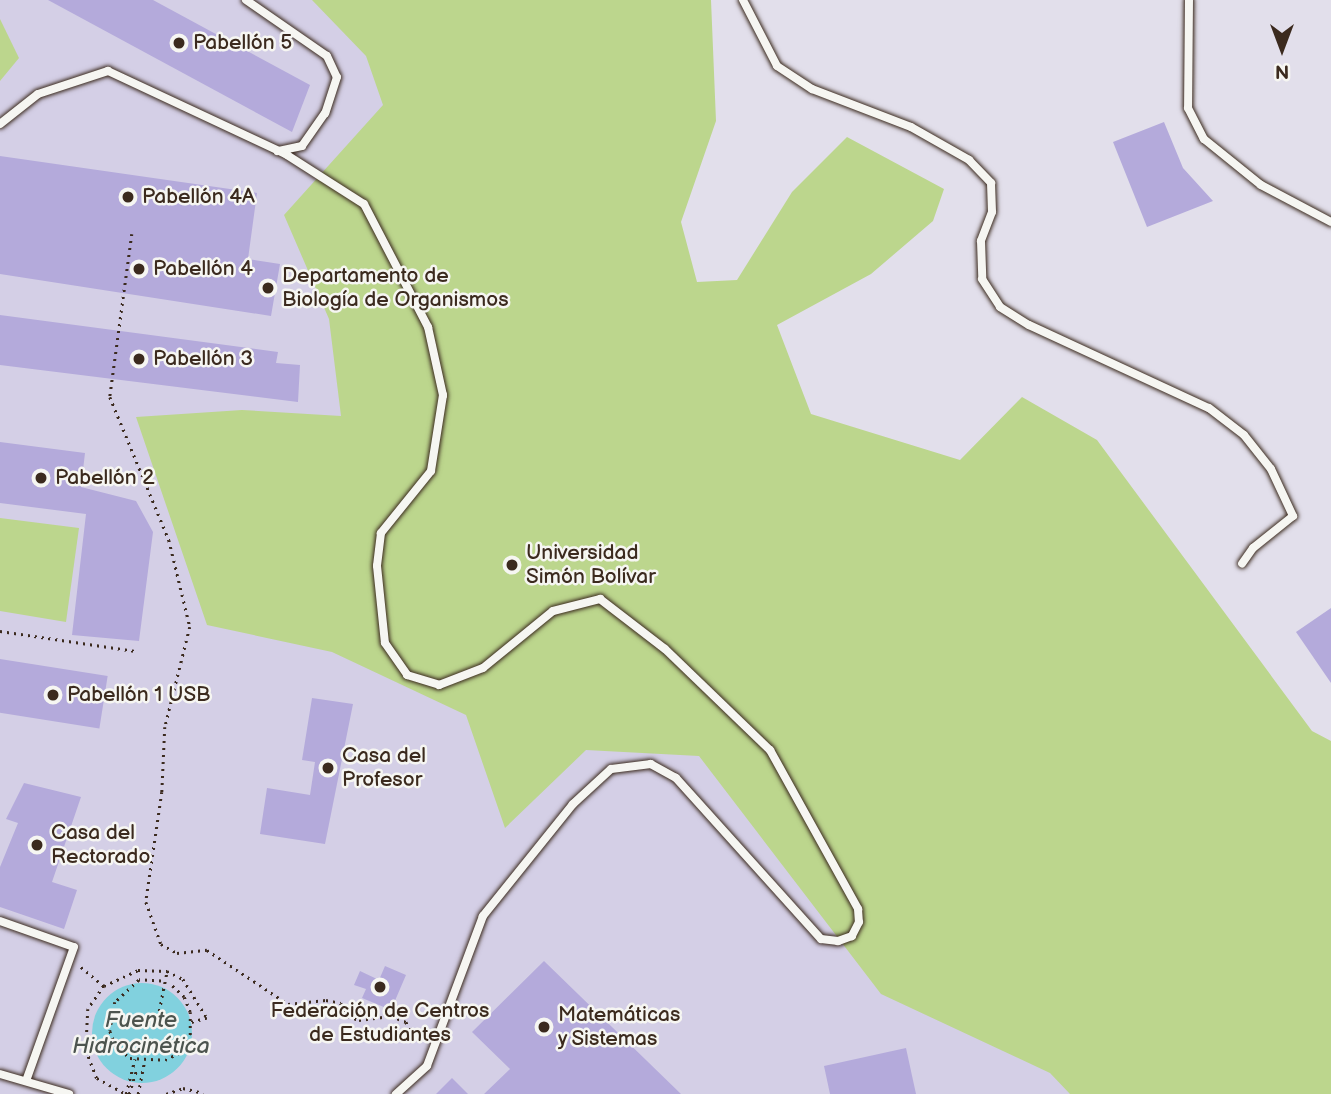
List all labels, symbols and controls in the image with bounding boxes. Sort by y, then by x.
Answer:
north arrow [1247,14,1317,84]
place label: Pabellón 5 [193,30,292,56]
marker: Pabellón 5 [171,35,187,51]
text: N [1275,59,1289,82]
place label: Pabellón 4A [142,184,255,210]
marker: Pabellón 4A [120,189,136,205]
place label: Pabellón 4 [153,256,253,282]
marker: Pabellón 4 [131,261,147,277]
place label: Departamento de Biología de Organismos [282,263,509,313]
marker: Departamento de Biología de Organismos [260,280,276,296]
place label: Pabellón 3 [153,346,253,372]
marker: Pabellón 3 [131,351,147,367]
place label: Pabellón 2 [55,465,155,491]
marker: Pabellón 2 [33,470,49,486]
place label: Universidad Simón Bolívar [526,540,656,590]
marker: Universidad Simón Bolívar [504,557,520,573]
place label: Pabellón 1 USB [67,682,210,708]
marker: Pabellón 1 USB [45,687,61,703]
place label: Casa del Profesor [342,743,426,793]
marker: Casa del Profesor [320,760,336,776]
place label: Casa del Rectorado [51,820,150,870]
marker: Casa del Rectorado [29,837,45,853]
marker: Federación de Centros de Estudiantes [372,979,388,995]
place label: Federación de Centros de Estudiantes [271,998,489,1048]
place label: Matemáticas y Sistemas [558,1002,680,1052]
water label: Fuente Hidrocinética [72,1006,210,1060]
marker: Matemáticas y Sistemas [536,1019,552,1035]

